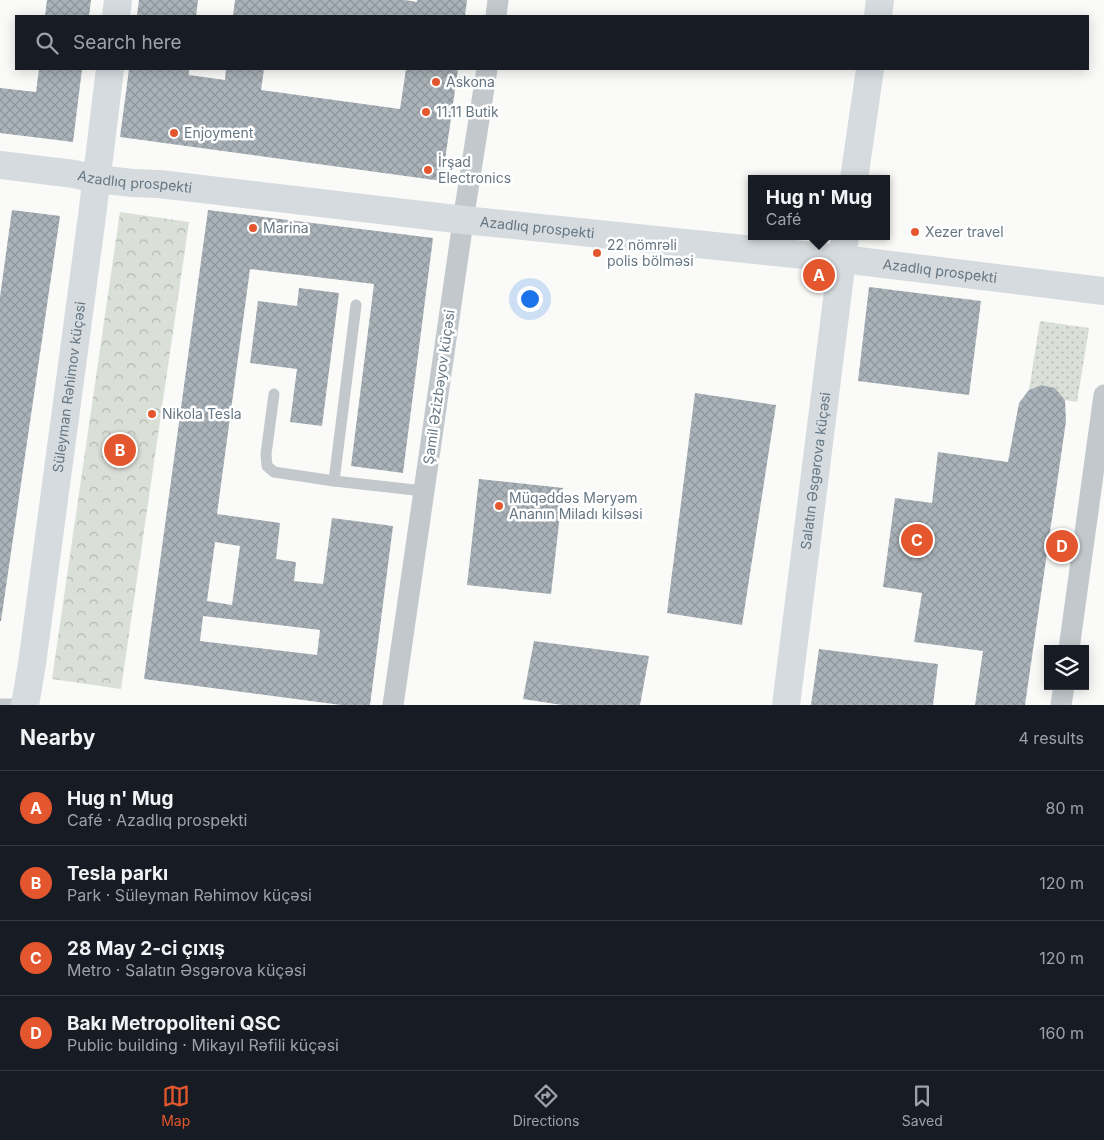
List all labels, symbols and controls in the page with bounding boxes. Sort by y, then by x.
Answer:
search box [15,15,1089,70]
icon: search [33,29,61,57]
text: Search here [73,31,182,54]
place label: Askona [446,73,495,90]
marker: Askona [430,76,442,88]
place label: 11.11 Butik [436,103,499,120]
marker: 11.11 Butik [420,106,432,118]
place label: Enjoyment [184,124,254,141]
marker: Enjoyment [168,127,180,139]
place label: İrşad Electronics [438,153,511,186]
marker: İrşad Electronics [422,164,434,176]
street label: Azadlıq prospekti [76,166,193,196]
popup [748,175,890,240]
text: Hug n' Mug [766,186,872,209]
text: Café [766,209,801,229]
street label: Azadlıq prospekti [479,213,595,241]
place label: Marina [263,219,309,236]
marker: Marina [247,222,259,234]
place label: Xezer travel [925,223,1004,240]
marker: Xezer travel [909,226,921,238]
place label: 22 nömrəli polis bölməsi [607,236,694,269]
marker: 22 nömrəli polis bölməsi [591,247,603,259]
street label: Azadlıq prospekti [882,255,998,286]
pin: A [803,256,835,294]
your location [517,286,543,312]
street label: Süleyman Rəhimov küçəsi [49,300,88,474]
street label: Şamil Əzizbəyov küçəsi [419,308,458,465]
street label: Salatın Əsgərova küçəsi [797,391,833,551]
place label: Nikola Tesla [162,405,242,422]
marker: Nikola Tesla [146,408,158,420]
pin: B [104,431,136,469]
place label: Müqəddəs Məryəm Ananın Miladı kilsəsi [509,489,643,522]
marker: Müqəddəs Məryəm Ananın Miladı kilsəsi [493,500,505,512]
pin: C [901,521,933,559]
pin: D [1046,527,1078,565]
map controls [1044,645,1089,690]
button: layers [1044,645,1089,690]
text: Nearby [20,725,95,750]
text: 4 results [1019,728,1084,748]
text: Hug n' Mug [67,787,173,810]
text: A [30,798,42,818]
text: 80 m [1045,798,1084,818]
text: Café · Azadlıq prospekti [67,810,247,830]
text: Tesla parkı [67,862,168,885]
text: B [31,873,41,893]
text: 120 m [1039,873,1084,893]
text: Park · Süleyman Rəhimov küçəsi [67,885,312,905]
text: 28 May 2-ci çıxış [67,937,225,960]
text: C [30,948,42,968]
text: 120 m [1039,948,1084,968]
text: Metro · Salatın Əsgərova küçəsi [67,960,306,980]
text: Bakı Metropoliteni QSC [67,1012,281,1035]
text: D [30,1023,42,1043]
text: 160 m [1039,1023,1084,1043]
text: Public building · Mikayıl Rəfili küçəsi [67,1035,339,1055]
tab: Map [161,1082,190,1129]
tab: Directions [513,1082,579,1129]
tab: Saved [902,1082,943,1129]

